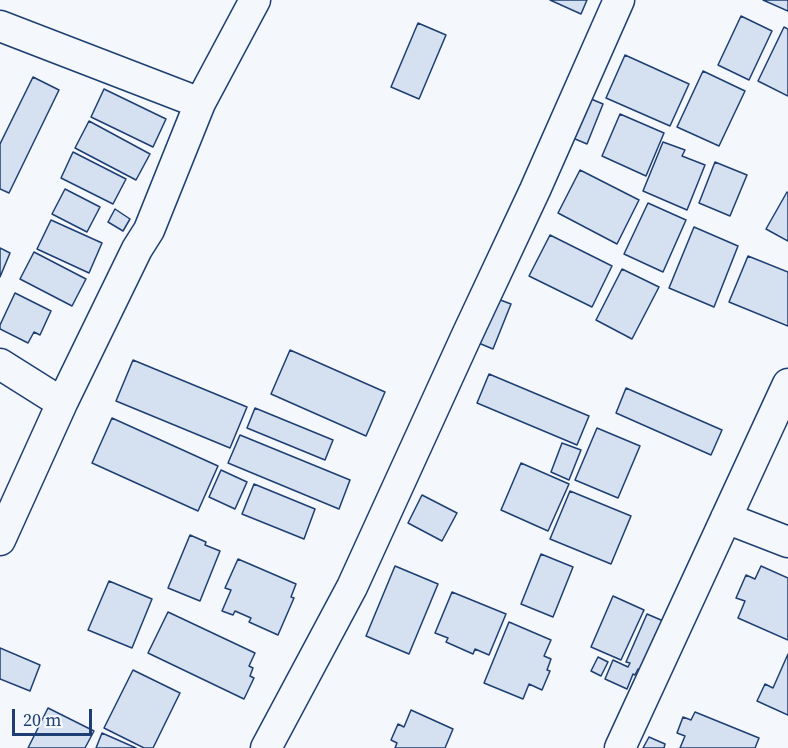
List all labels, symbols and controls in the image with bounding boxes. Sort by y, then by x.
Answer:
scale bar [15,697,94,735]
text: 20 m [23,707,61,732]

